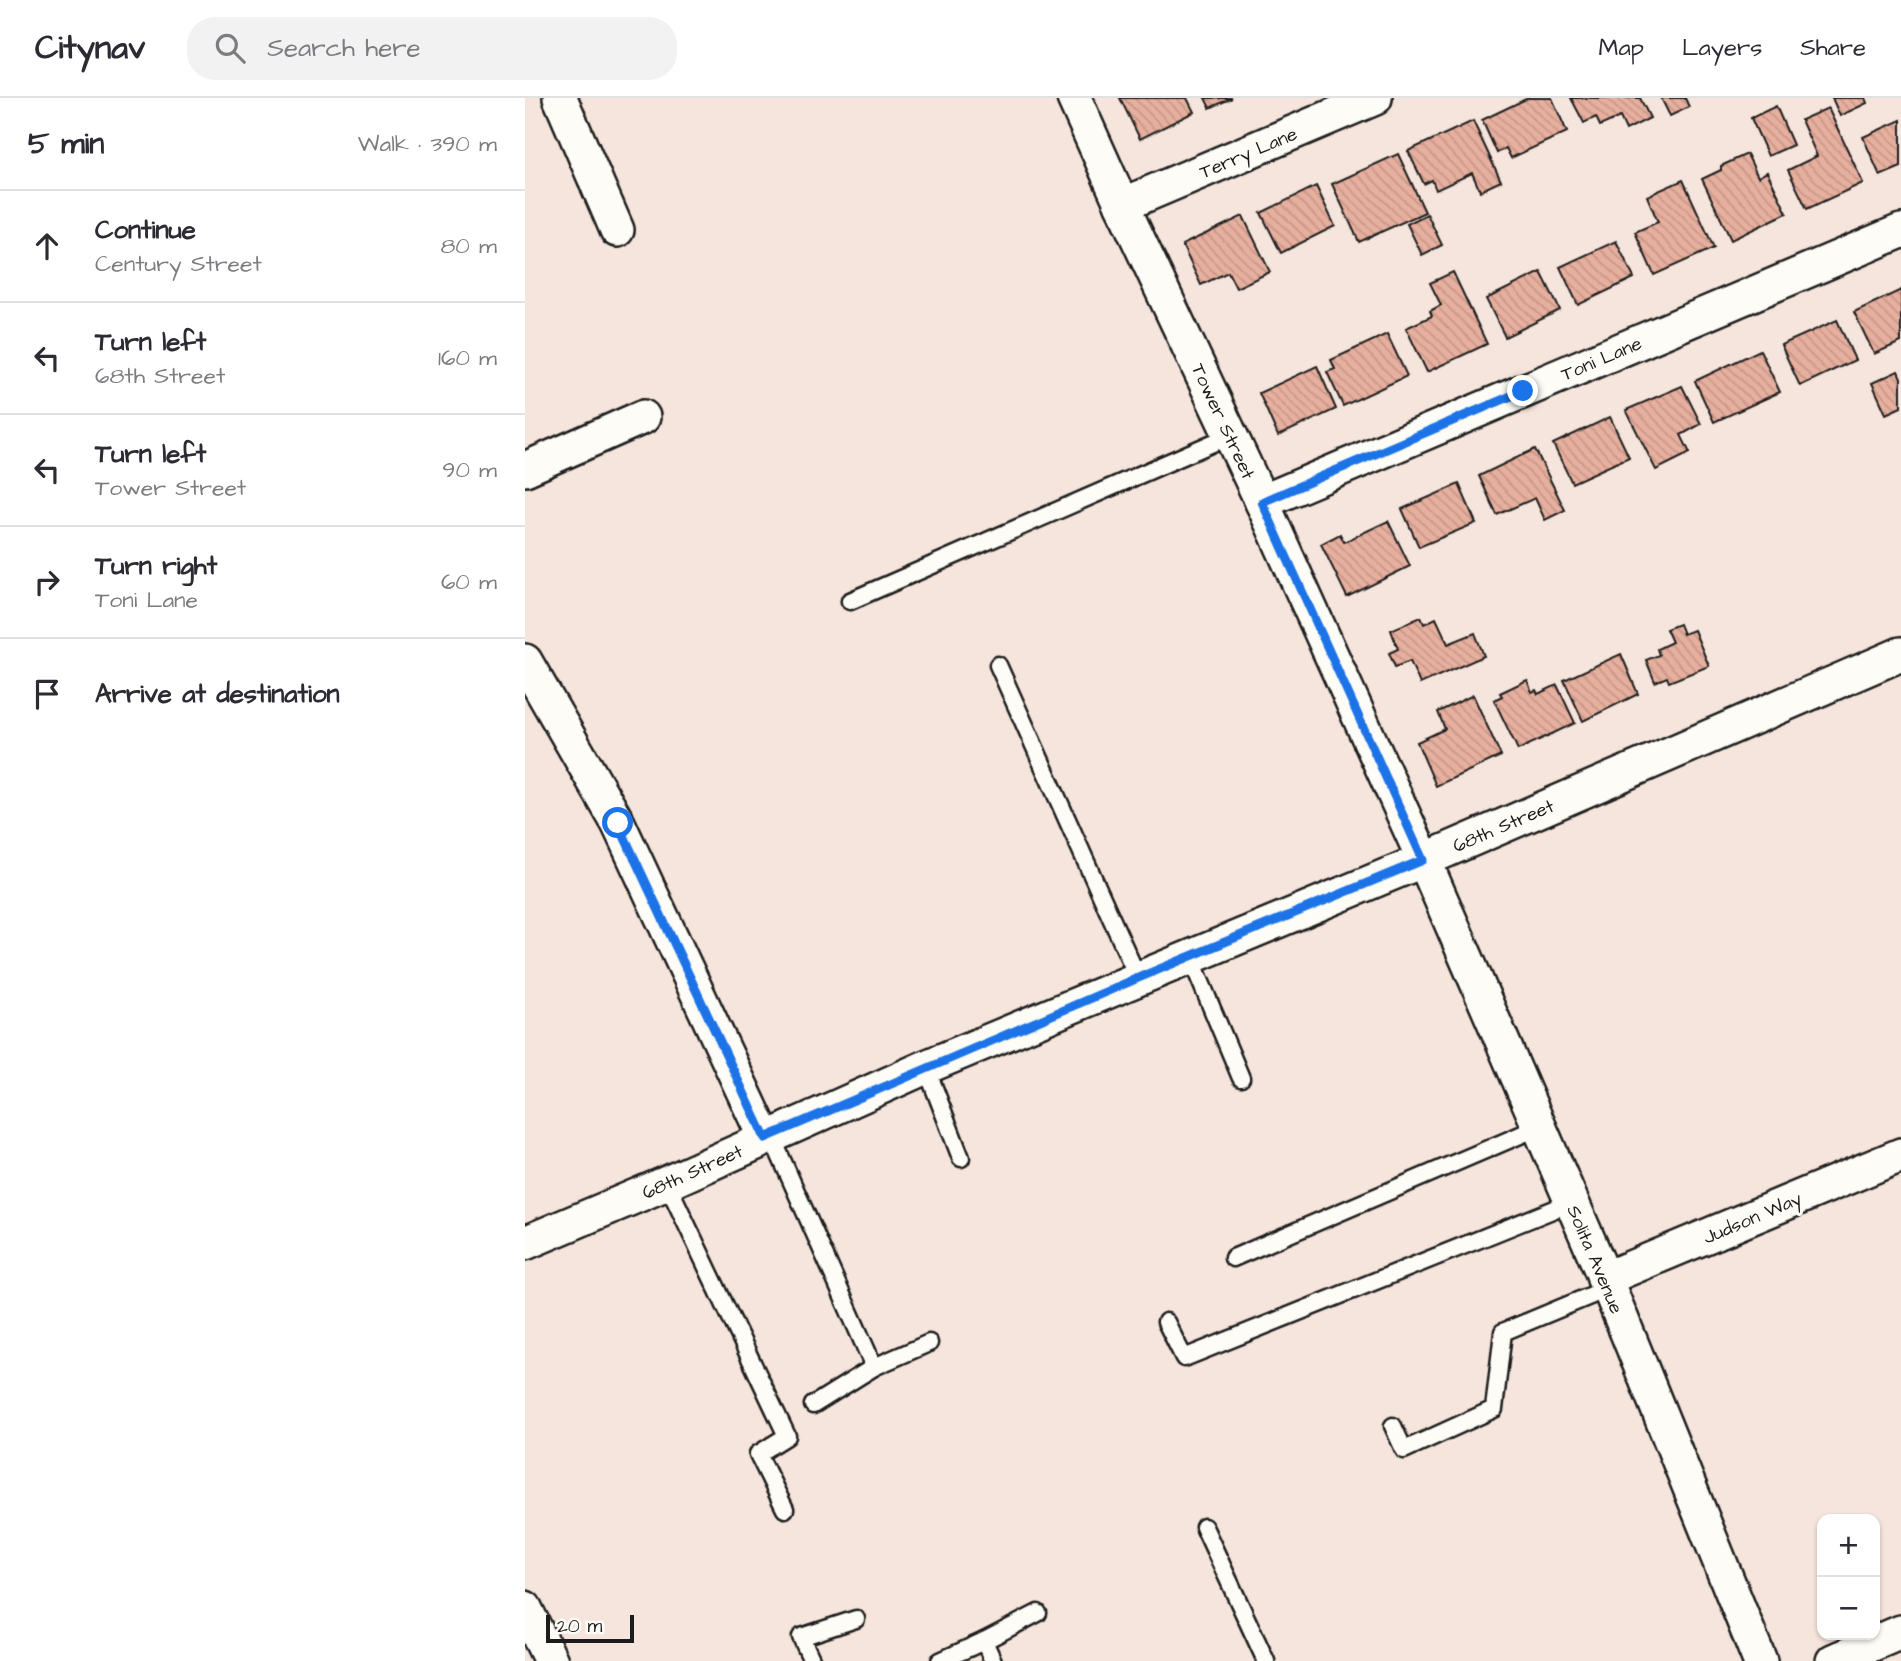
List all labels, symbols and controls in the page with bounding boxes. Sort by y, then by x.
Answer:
search box [187,17,677,80]
text: Citynav [35,25,145,71]
icon: search [211,29,249,67]
text: Search here [267,30,421,66]
text: Map [1599,31,1644,65]
text: Layers [1682,31,1762,65]
text: Share [1800,31,1866,65]
street label: Terry Lane [1196,121,1302,187]
text: 5 min [28,123,104,165]
text: Walk · 390 m [358,128,497,160]
text: Continue [95,212,196,248]
icon: ahead [28,227,66,265]
text: 80 m [440,230,497,262]
text: Century Street [95,248,262,280]
text: Turn left [95,324,206,360]
street label: Toni Lane [1557,330,1646,388]
icon: left [28,339,66,377]
text: 160 m [438,342,497,374]
street label: Tower Street [1184,359,1261,484]
text: 68th Street [95,360,225,392]
route end [1507,375,1538,406]
text: Turn left [95,436,206,472]
icon: left [28,451,66,489]
text: 90 m [442,454,497,486]
text: Tower Street [95,472,246,504]
text: Turn right [95,548,217,584]
icon: right [28,563,66,601]
text: 60 m [441,566,497,598]
text: Toni Lane [95,584,198,616]
icon: arrive [28,675,66,713]
text: Arrive at destination [95,676,340,712]
street label: 68th Street [1449,793,1559,860]
route start [602,807,633,838]
street label: 68th Street [638,1138,748,1207]
street label: Judson Way [1699,1185,1807,1252]
street label: Solita Avenue [1560,1201,1630,1318]
map controls [1817,1514,1880,1640]
button: + [1817,1514,1880,1577]
button: − [1817,1577,1880,1640]
scale bar [546,1612,633,1644]
text: 20 m [557,1613,602,1640]

